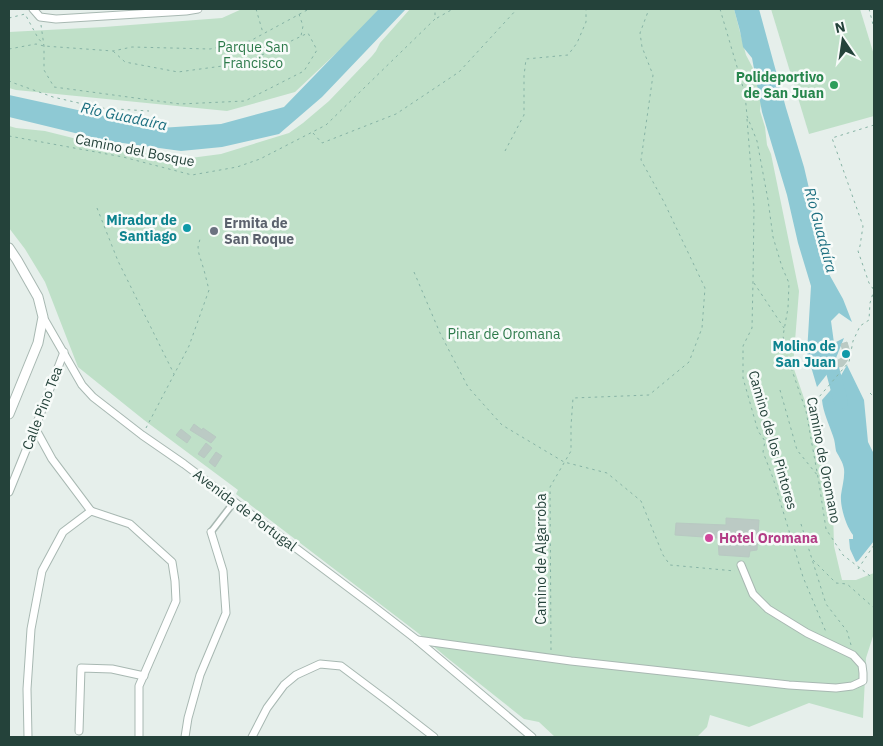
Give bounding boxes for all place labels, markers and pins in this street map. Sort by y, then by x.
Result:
place label: Polideportivo de San Juan [736,68,824,102]
marker: Polideportivo de San Juan [828,79,840,91]
place label: Mirador de Santiago [106,211,177,245]
place label: Ermita de San Roque [224,214,294,248]
marker: Mirador de Santiago [181,222,193,234]
marker: Ermita de San Roque [208,225,220,237]
place label: Molino de San Juan [772,337,836,371]
marker: Molino de San Juan [840,348,852,360]
place label: Hotel Oromana [719,529,818,547]
marker: Hotel Oromana [703,532,715,544]

